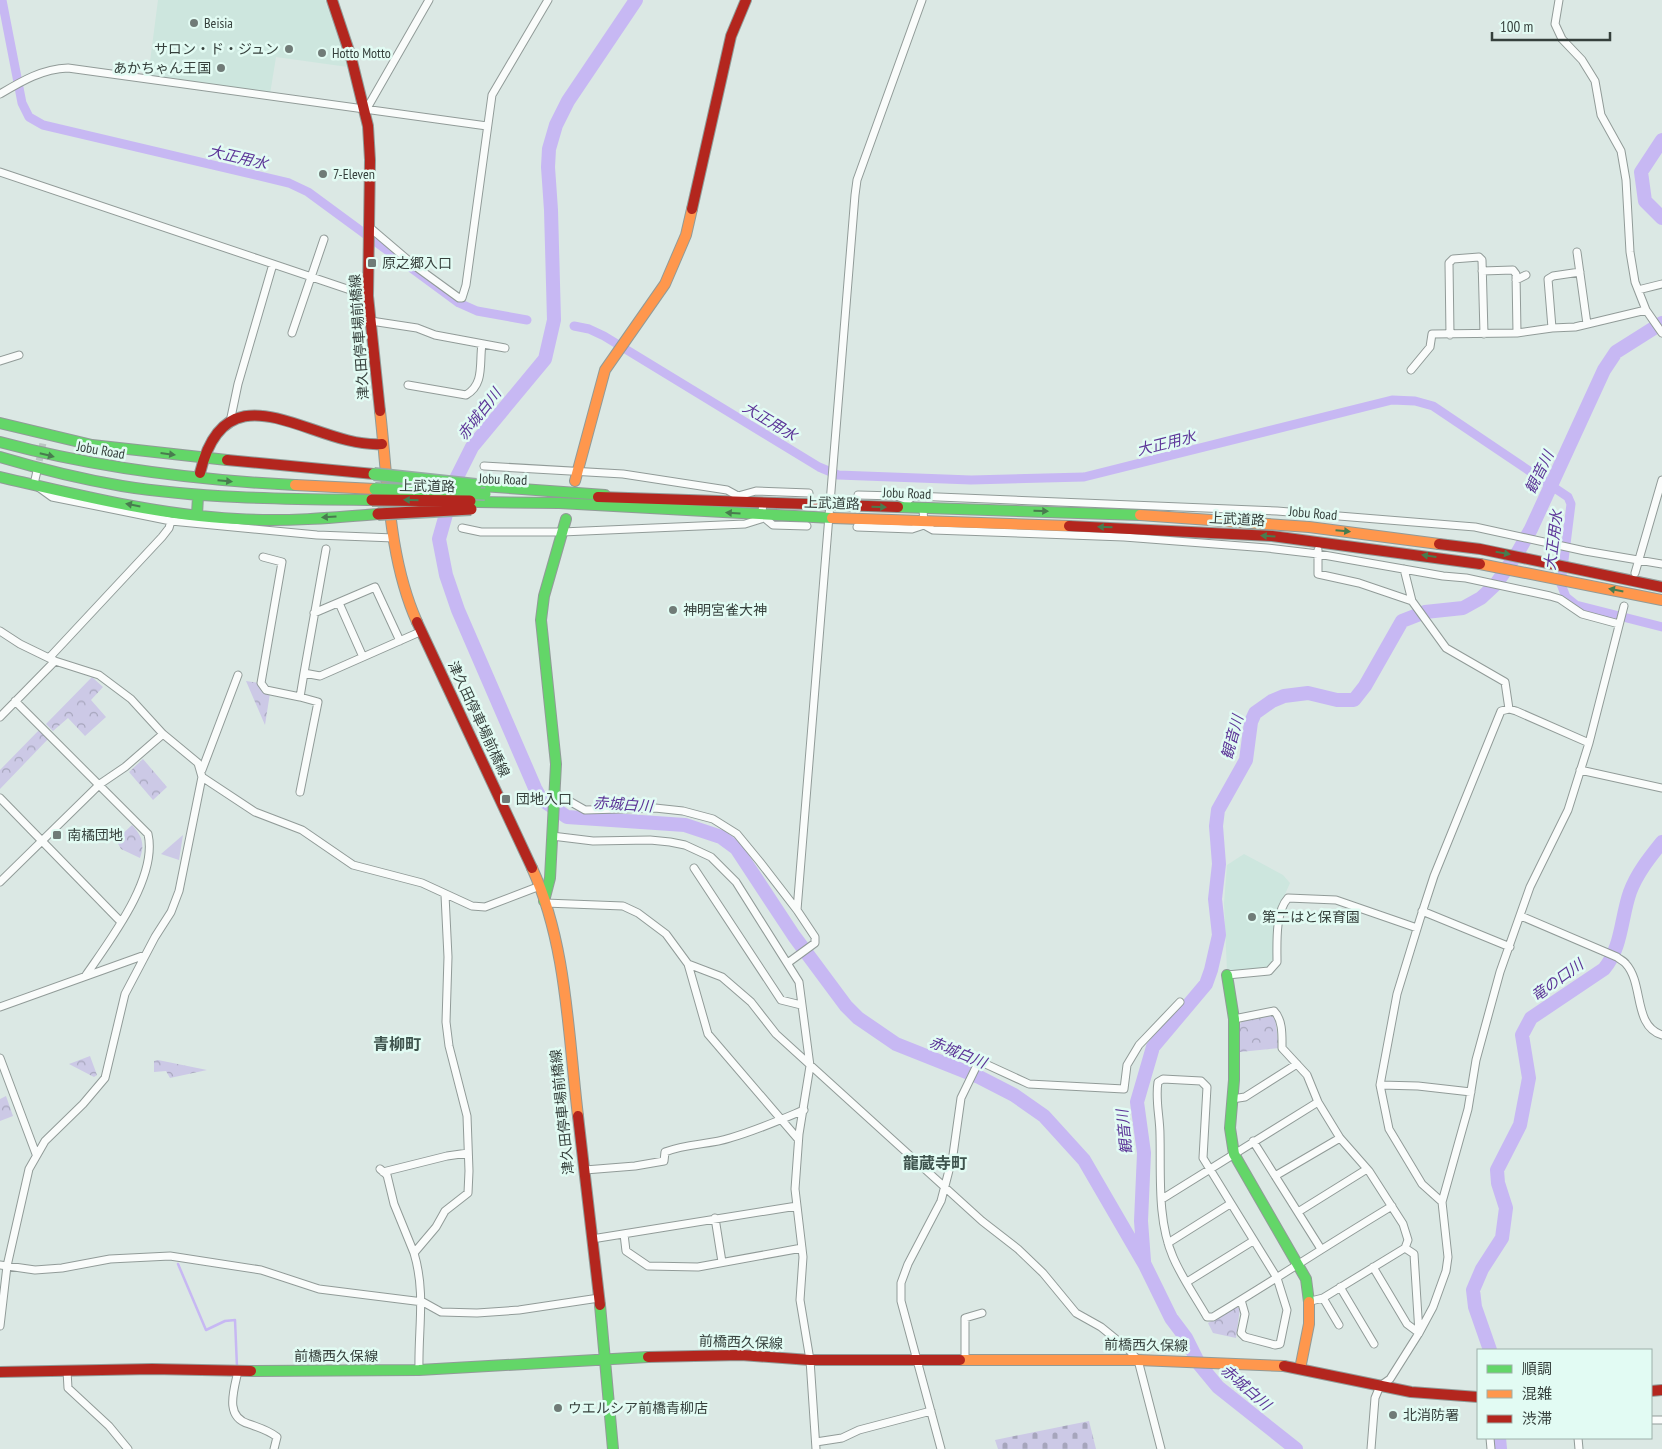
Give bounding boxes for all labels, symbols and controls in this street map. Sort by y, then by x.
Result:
scale bar [1492,10,1610,42]
place label: Beisia [204,14,233,32]
marker: Beisia [188,17,200,29]
text: 100 m [1500,17,1533,36]
place label: サロン・ド・ジュン [154,40,279,58]
marker: サロン・ド・ジュン [283,43,295,55]
place label: Hotto Motto [332,44,391,62]
marker: Hotto Motto [316,47,328,59]
place label: あかちゃん王国 [113,59,211,77]
marker: あかちゃん王国 [215,62,227,74]
water label: 大正用水 [207,141,271,173]
place label: 7-Eleven [333,165,375,183]
marker: 7-Eleven [317,168,329,180]
place label: 原之郷入口 [382,254,452,272]
marker: 原之郷入口 [366,257,378,269]
street label: 津久田停車場前橋線 [346,274,372,400]
water label: 赤城白川 [453,383,506,443]
water label: 大正用水 [739,397,802,446]
water label: 大正用水 [1135,426,1199,459]
street label: Jobu Road [75,437,126,463]
water label: 観音川 [1521,446,1558,496]
one-way arrow [160,450,176,458]
one-way arrow [40,451,55,459]
street label: Jobu Road [477,469,528,489]
one-way arrow [217,477,233,485]
street label: 上武道路 [399,477,455,495]
street label: Jobu Road [881,483,932,503]
street label: 上武道路 [804,493,860,513]
one-way arrow [403,496,419,504]
one-way arrow [125,500,141,508]
street label: Jobu Road [1287,502,1338,524]
one-way arrow [871,504,887,512]
one-way arrow [1033,507,1049,515]
water label: 大正用水 [1540,507,1566,571]
one-way arrow [725,509,741,517]
street label: 上武道路 [1209,509,1265,529]
one-way arrow [321,514,337,522]
one-way arrow [1097,522,1113,530]
one-way arrow [1335,527,1351,535]
one-way arrow [1259,531,1275,539]
one-way arrow [1495,550,1511,558]
one-way arrow [1420,552,1436,560]
one-way arrow [1608,586,1624,594]
place label: 神明宮雀大神 [683,601,767,619]
marker: 神明宮雀大神 [667,604,679,616]
street label: 津久田停車場前橋線 [444,658,514,780]
water label: 観音川 [1217,711,1248,761]
place label: 団地入口 [516,790,572,808]
water label: 赤城白川 [592,792,656,816]
marker: 団地入口 [500,793,512,805]
place label: 南橘団地 [67,826,123,844]
marker: 南橘団地 [51,829,63,841]
place label: 第二はと保育園 [1262,908,1360,926]
marker: 第二はと保育園 [1246,911,1258,923]
water label: 竜の口川 [1527,954,1588,1005]
water label: 赤城白川 [927,1032,991,1073]
district label: 青柳町 [373,1034,421,1054]
street label: 津久田停車場前橋線 [546,1048,578,1176]
water label: 観音川 [1112,1107,1136,1155]
district label: 龍蔵寺町 [903,1153,967,1173]
street label: 前橋西久保線 [699,1332,783,1352]
street label: 前橋西久保線 [1104,1335,1188,1355]
street label: 前橋西久保線 [294,1347,378,1365]
legend [1477,1349,1652,1439]
text: 順調 [1522,1359,1552,1378]
water label: 赤城白川 [1217,1360,1276,1415]
text: 混雑 [1522,1384,1552,1403]
place label: ウエルシア前橋青柳店 [568,1399,708,1417]
marker: ウエルシア前橋青柳店 [552,1402,564,1414]
place label: 北消防署 [1403,1406,1459,1424]
marker: 北消防署 [1387,1409,1399,1421]
text: 渋滞 [1522,1409,1552,1428]

